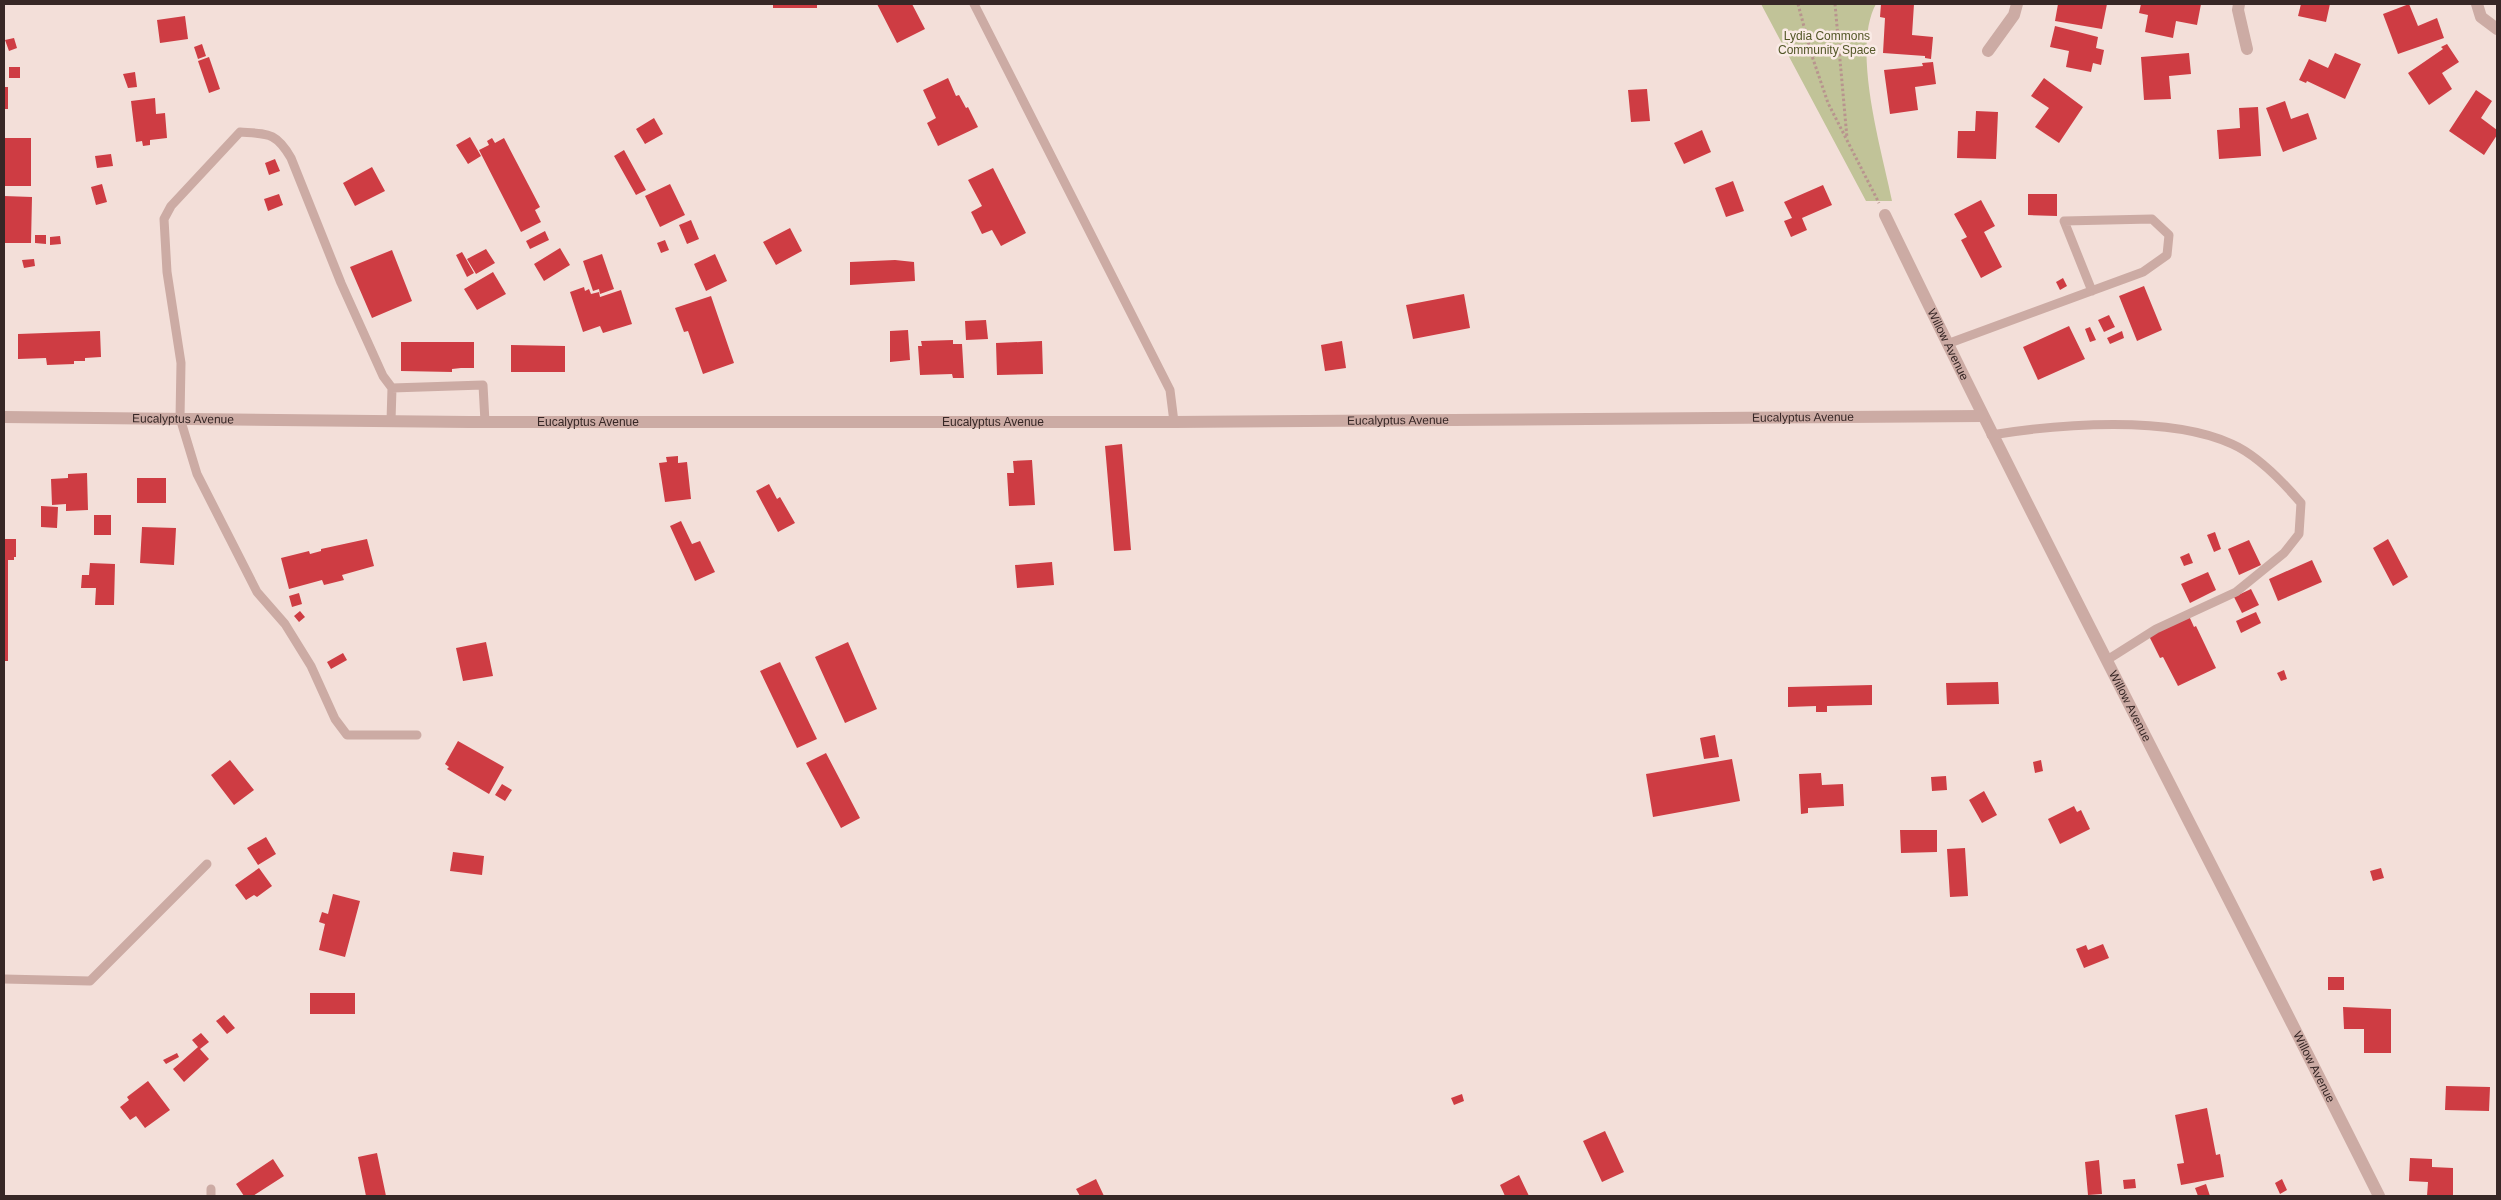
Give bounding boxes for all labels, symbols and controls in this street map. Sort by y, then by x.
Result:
park label: Lydia Commons Community Space [1778,29,1876,57]
street label: Willow Avenue [1925,306,1972,383]
street label: Eucalyptus Avenue [1752,410,1854,425]
street label: Eucalyptus Avenue [132,411,234,426]
street label: Eucalyptus Avenue [1347,413,1449,428]
street label: Eucalyptus Avenue [537,415,639,429]
street label: Eucalyptus Avenue [942,415,1044,429]
street label: Willow Avenue [2106,668,2154,744]
street label: Willow Avenue [2290,1029,2338,1105]

